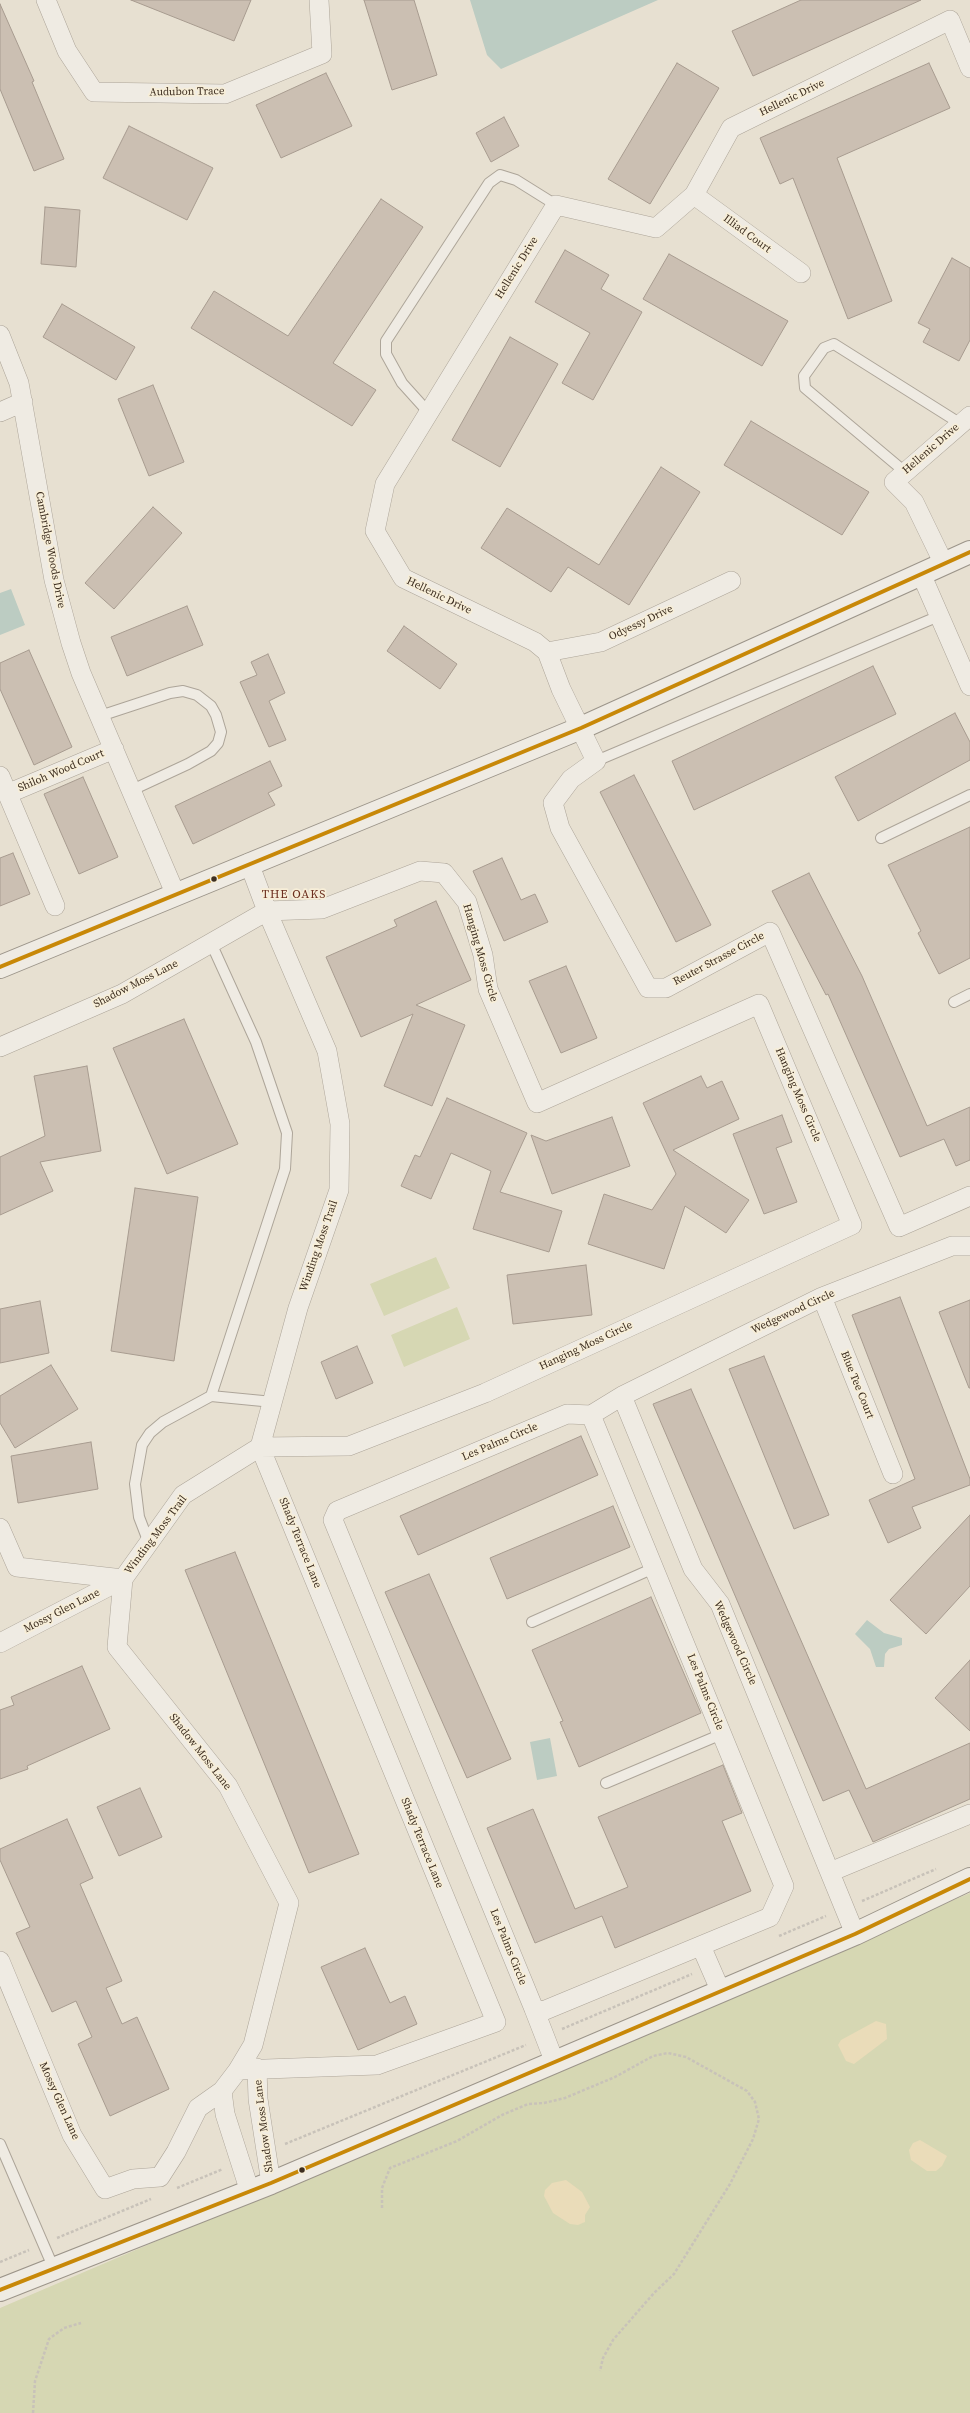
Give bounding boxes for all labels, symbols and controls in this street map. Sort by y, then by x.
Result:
street label: Hellenic Drive [757,77,827,119]
street label: Audubon Trace [149,85,225,99]
street label: Illiad Court [720,212,774,256]
street label: Hellenic Drive [493,235,541,301]
street label: Hellenic Drive [900,421,962,477]
street label: Cambridge Woods Drive [32,491,68,609]
street label: Hellenic Drive [404,575,474,617]
street label: Odyessy Drive [607,602,675,644]
street label: Shiloh Wood Court [16,747,106,795]
unlabelled marker [209,874,219,884]
district label: THE OAKS [262,888,326,902]
street label: Hanging Moss Circle [460,902,500,1004]
street label: Reuter Strasse Circle [671,929,767,989]
street label: Shadow Moss Lane [91,957,181,1011]
street label: Hanging Moss Circle [772,1046,824,1144]
street label: Winding Moss Trail [297,1199,341,1293]
street label: Wedgewood Circle [749,1287,837,1337]
street label: Hanging Moss Circle [537,1319,635,1373]
street label: Blue Tee Court [837,1349,877,1421]
street label: Les Palms Circle [460,1420,540,1464]
street label: Winding Moss Trail [122,1493,190,1577]
street label: Shady Terrace Lane [276,1496,324,1590]
street label: Mossy Glen Lane [22,1586,102,1636]
street label: Wedgewood Circle [711,1599,759,1687]
street label: Les Palms Circle [684,1652,726,1732]
street label: Shadow Moss Lane [166,1711,234,1793]
street label: Shady Terrace Lane [398,1796,446,1890]
street label: Les Palms Circle [487,1907,529,1987]
street label: Mossy Glen Lane [36,2060,82,2142]
street label: Shadow Moss Lane [252,2079,276,2173]
unlabelled marker [297,2165,307,2175]

